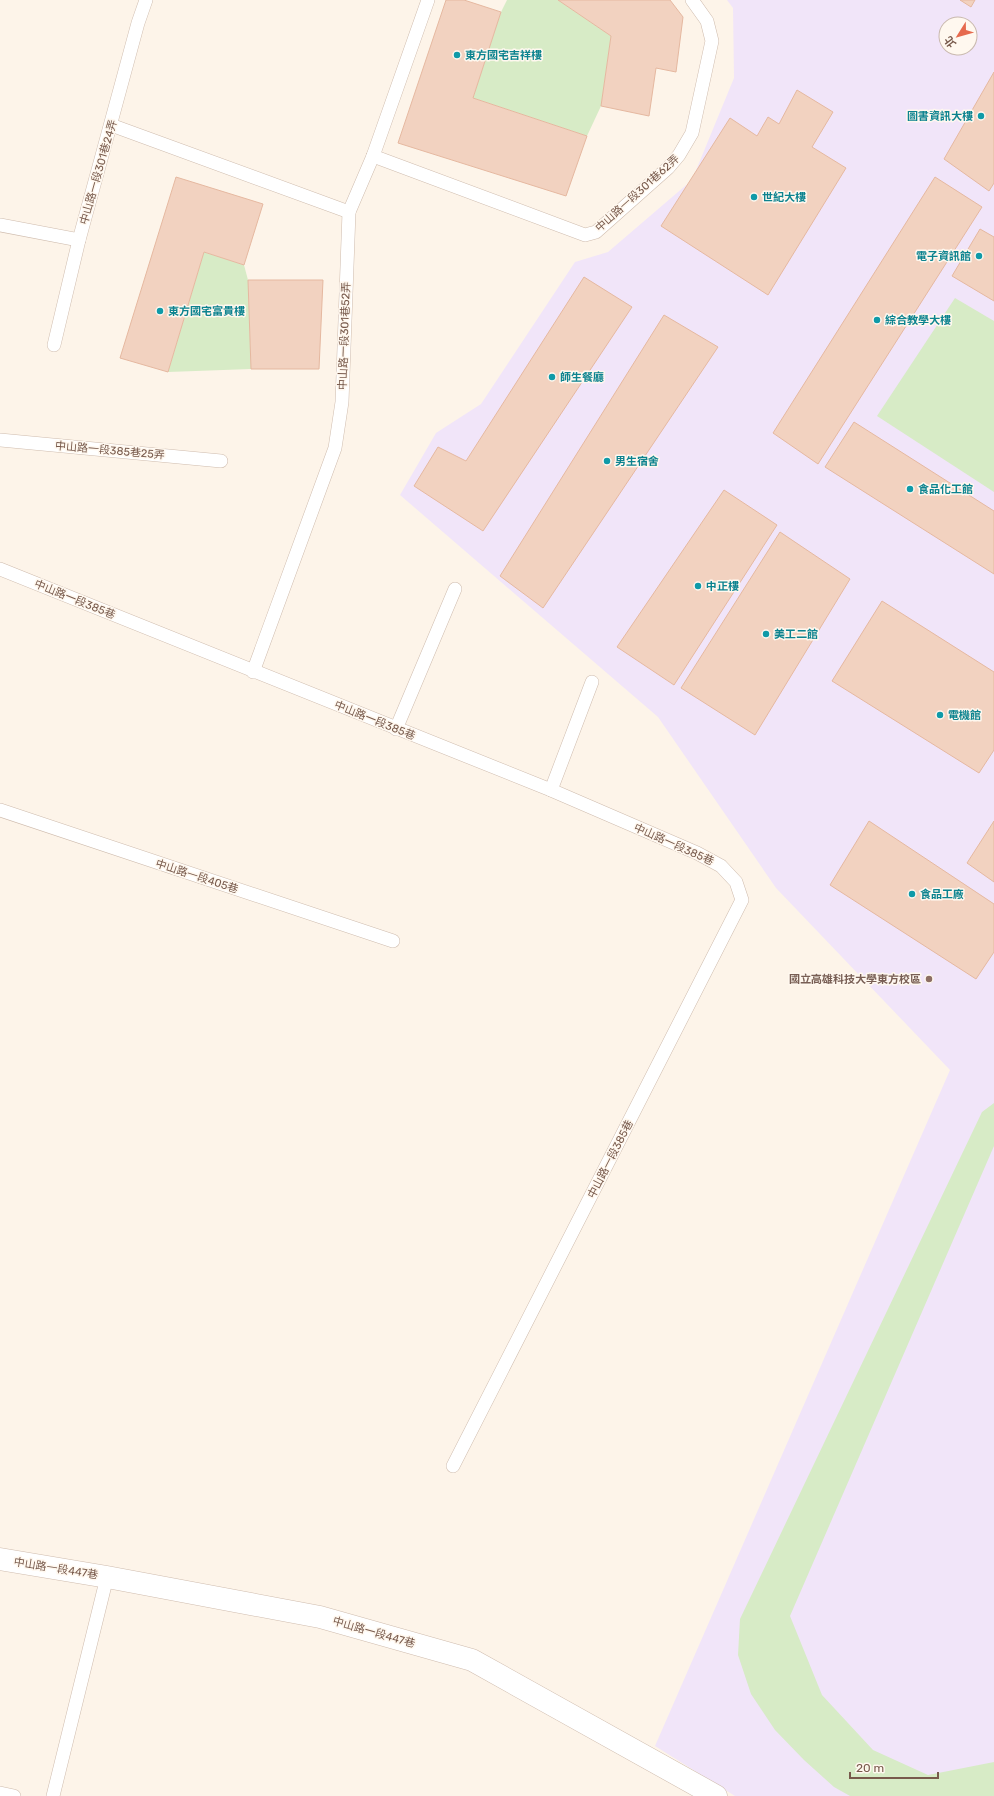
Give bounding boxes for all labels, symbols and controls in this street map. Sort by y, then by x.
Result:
north arrow [938,16,978,56]
text: 北 [942,33,959,50]
place label: 東方國宅吉祥樓 [465,49,542,62]
marker: 東方國宅吉祥樓 [452,50,462,60]
place label: 圖書資訊大樓 [907,110,973,123]
marker: 圖書資訊大樓 [976,111,986,121]
street label: 中山路一段301巷24弄 [77,118,120,226]
street label: 中山路一段301巷62弄 [593,152,682,234]
place label: 世紀大樓 [762,191,806,204]
marker: 世紀大樓 [749,192,759,202]
place label: 電子資訊館 [916,250,971,263]
marker: 電子資訊館 [974,251,984,261]
street label: 中山路一段301巷52弄 [336,282,353,390]
place label: 東方國宅富貴樓 [168,305,245,318]
marker: 東方國宅富貴樓 [155,306,165,316]
place label: 綜合教學大樓 [885,314,951,327]
marker: 綜合教學大樓 [872,315,882,325]
place label: 師生餐廳 [560,371,604,384]
marker: 師生餐廳 [547,372,557,382]
street label: 中山路一段385巷25弄 [55,439,165,462]
place label: 男生宿舍 [615,455,659,468]
marker: 男生宿舍 [602,456,612,466]
place label: 食品化工館 [918,483,973,496]
marker: 食品化工館 [905,484,915,494]
street label: 中山路一段385巷 [32,577,117,622]
place label: 中正樓 [706,580,739,593]
marker: 中正樓 [693,581,703,591]
place label: 美工二館 [774,628,818,641]
marker: 美工二館 [761,629,771,639]
street label: 中山路一段385巷 [332,698,417,743]
place label: 電機館 [948,709,981,722]
marker: 電機館 [935,710,945,720]
street label: 中山路一段385巷 [632,821,716,868]
street label: 中山路一段405巷 [154,857,240,896]
place label: 食品工廠 [920,888,964,901]
marker: 食品工廠 [907,889,917,899]
place label: 國立高雄科技大學東方校區 [789,973,921,986]
marker: 國立高雄科技大學東方校區 [924,974,934,984]
street label: 中山路一段385巷 [585,1118,636,1201]
street label: 中山路一段447巷 [13,1555,99,1582]
street label: 中山路一段447巷 [331,1615,417,1650]
scale bar [850,1754,938,1780]
text: 20 m [856,1761,884,1775]

